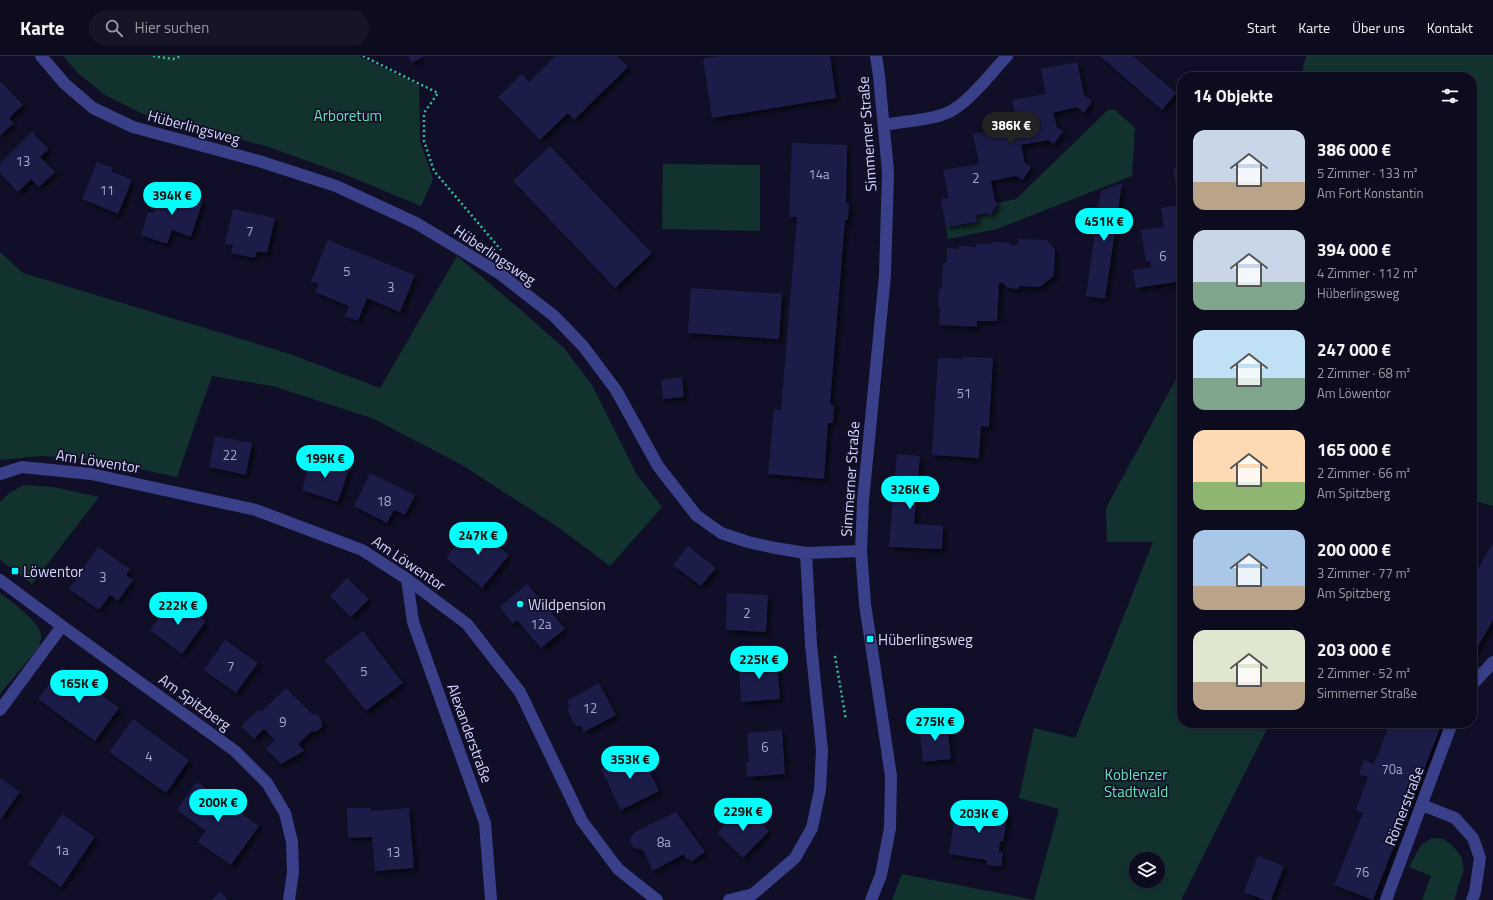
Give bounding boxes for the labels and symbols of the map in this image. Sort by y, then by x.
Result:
street label: Simmerner Straße [851,76,883,192]
street label: Hüberlingsweg [145,104,243,150]
park label: Arboretum [314,104,382,127]
pin: 386K € [978,112,1044,146]
house number: 13 [16,151,30,171]
house number: 14a [808,164,830,184]
house number: 2 [972,168,980,188]
house number: 11 [100,180,114,200]
pin: 394K € [139,182,205,216]
pin: 451K € [1071,208,1137,242]
street label: Hüberlingsweg [449,219,541,291]
house number: 7 [246,221,254,241]
house number: 6 [1159,246,1167,266]
house number: 5 [343,261,351,281]
house number: 3 [387,277,395,297]
house number: 51 [957,383,971,403]
street label: Simmerner Straße [834,421,866,537]
street label: Am Löwentor [54,443,142,479]
house number: 22 [223,445,237,465]
pin: 199K € [292,445,358,479]
pin: 326K € [877,476,943,510]
house number: 18 [377,491,391,511]
pin: 247K € [445,522,511,556]
street label: Am Löwentor [367,530,451,596]
place label: Löwentor [23,560,83,583]
marker: Löwentor [10,566,20,576]
house number: 3 [99,567,107,587]
pin: 222K € [145,592,211,626]
place label: Wildpension [528,593,606,616]
marker: Wildpension [515,599,525,609]
house number: 2 [743,603,751,623]
house number: 12a [530,614,552,634]
place label: Hüberlingsweg [878,628,973,651]
marker: Hüberlingsweg [865,634,875,644]
pin: 225K € [726,646,792,680]
house number: 7 [227,656,235,676]
house number: 5 [360,661,368,681]
street label: Am Spitzberg [154,668,236,736]
pin: 165K € [46,670,112,704]
street label: Alexanderstraße [441,680,499,786]
house number: 12 [583,698,597,718]
pin: 275K € [902,708,968,742]
house number: 9 [279,712,287,732]
house number: 6 [761,737,769,757]
house number: 4 [145,746,153,766]
pin: 353K € [597,746,663,780]
house number: 70a [1381,759,1403,779]
park label: Koblenzer Stadtwald [1104,763,1168,803]
street label: Römerstraße [1378,763,1430,849]
pin: 200K € [185,789,251,823]
pin: 229K € [710,798,776,832]
pin: 203K € [946,800,1012,834]
house number: 8a [657,832,671,852]
house number: 1a [55,840,69,860]
house number: 13 [386,842,400,862]
house number: 76 [1355,862,1369,882]

